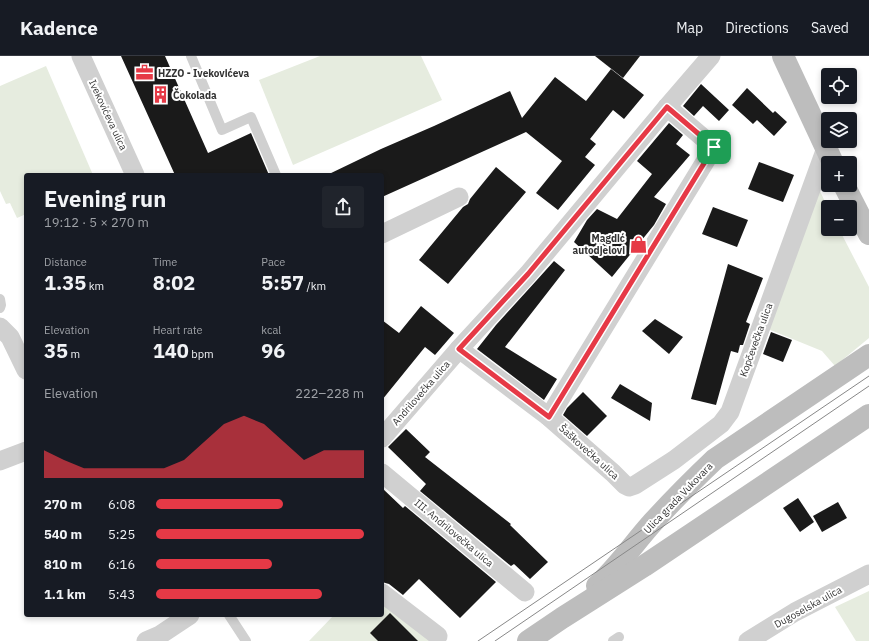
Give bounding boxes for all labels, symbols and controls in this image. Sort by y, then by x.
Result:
text: Kadence [20,16,98,40]
text: Map [676,19,703,37]
text: Directions [725,19,789,37]
text: Saved [811,19,849,37]
office icon: HZZO - Ivekovićeva [135,63,155,83]
place label: HZZO - Ivekovićeva [158,67,250,80]
map controls [821,68,857,236]
button: locate [821,68,857,104]
street label: Ivekovićeva ulica [86,78,130,153]
building icon: Čokolada [150,85,170,105]
place label: Čokolada [173,88,217,102]
button: layers [821,112,857,148]
pin [697,130,731,164]
icon: arrive [703,136,725,158]
button: + [821,156,857,192]
text: Evening run [44,184,166,213]
button: share [322,186,364,228]
button: − [821,200,857,236]
text: 19:12 · 5 × 270 m [44,214,149,231]
place label: Magdić autodjelovi [573,232,625,257]
shop icon: Magdić autodjelovi [628,234,648,254]
text: Distance [44,255,87,269]
text: Time [153,255,177,269]
text: Pace [261,255,285,269]
text: 1.35 [44,269,86,296]
text: 8:02 [153,269,195,296]
text: 5:57 [261,269,304,296]
text: km [86,279,104,293]
text: /km [304,279,326,293]
street label: Kopčevečka ulica [737,301,776,379]
text: Elevation [44,323,90,337]
text: Heart rate [153,323,203,337]
text: kcal [261,323,281,337]
text: 35 [44,337,68,364]
text: 140 [153,337,189,364]
text: 96 [261,337,285,364]
text: m [68,347,80,361]
text: bpm [189,347,214,361]
street label: Andrilovečka ulica [389,357,453,428]
text: Elevation [44,385,98,402]
text: 222–228 m [295,385,364,402]
street label: Šaškovečka ulica [556,422,622,483]
street label: Ulica grada Vukovara [641,459,716,536]
text: 270 m [44,496,82,513]
text: 6:08 [108,496,135,513]
street label: III. Andrilovečka ulica [412,496,497,570]
text: 540 m [44,526,82,543]
text: 5:25 [108,526,135,543]
text: 810 m [44,556,82,573]
text: 6:16 [108,556,135,573]
street label: Dugoselska ulica [772,583,845,631]
text: 1.1 km [44,586,86,603]
text: 5:43 [108,586,135,603]

